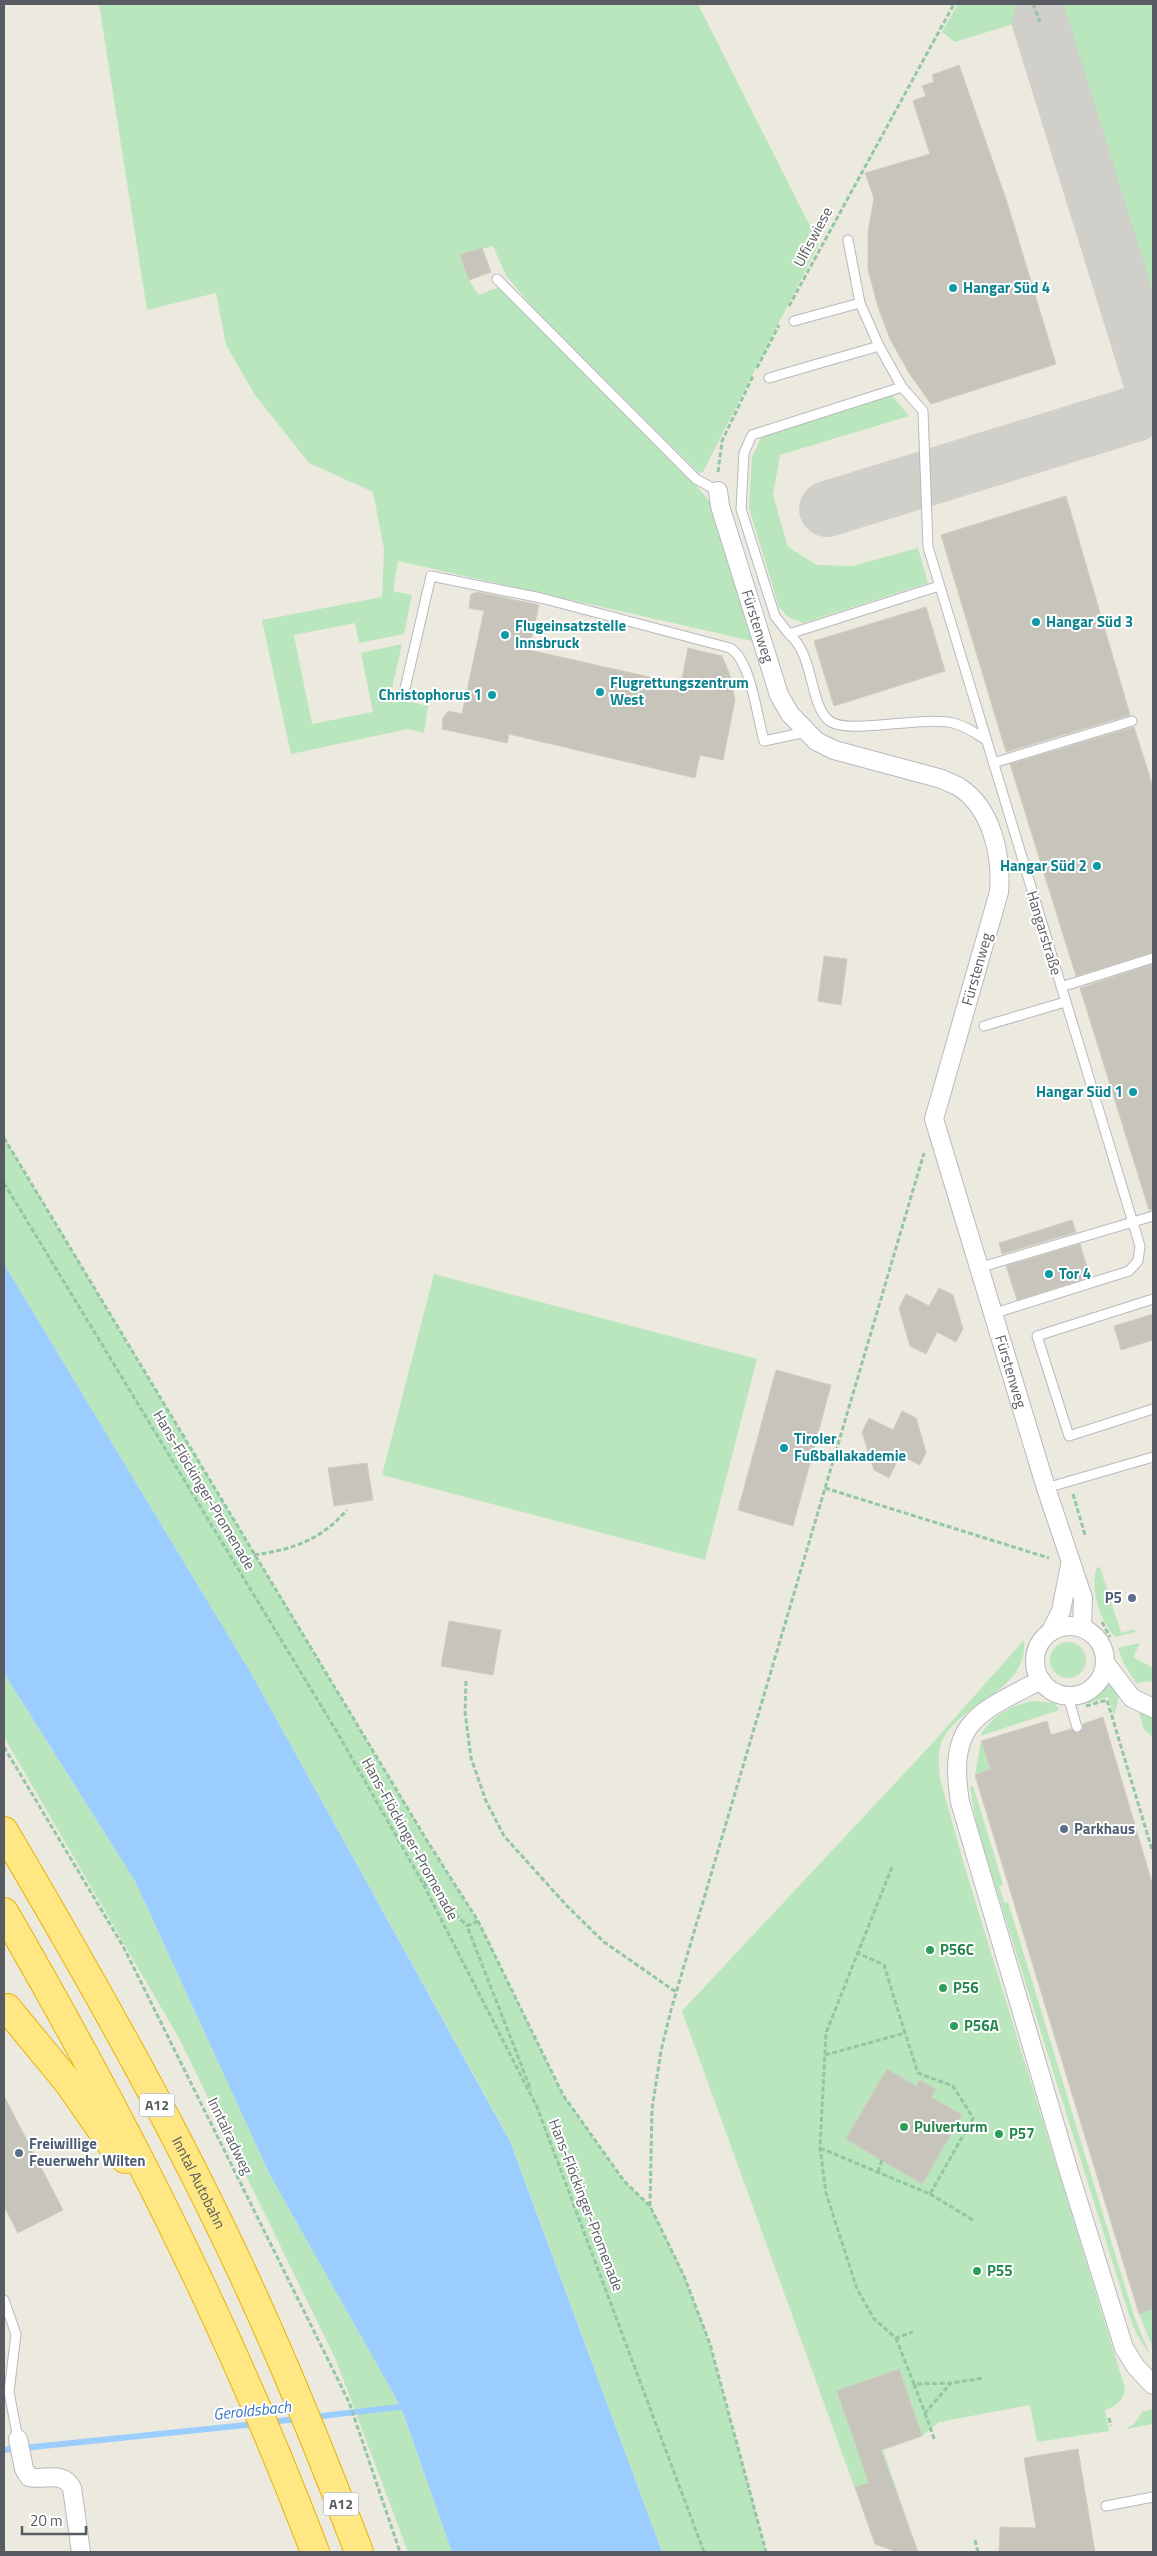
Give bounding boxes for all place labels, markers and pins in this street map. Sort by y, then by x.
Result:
place label: Hangar Süd 4 [963,276,1050,299]
marker: Hangar Süd 4 [947,282,959,294]
place label: Hangar Süd 3 [1046,610,1133,633]
place label: Flugeinsatzstelle Innsbruck [515,614,626,654]
marker: Hangar Süd 3 [1030,616,1042,628]
marker: Flugeinsatzstelle Innsbruck [499,629,511,641]
place label: Flugrettungszentrum West [610,671,749,711]
place label: Christophorus 1 [378,683,482,706]
marker: Flugrettungszentrum West [594,686,606,698]
marker: Christophorus 1 [486,689,498,701]
place label: Hangar Süd 2 [1000,854,1087,877]
marker: Hangar Süd 2 [1091,860,1103,872]
place label: Hangar Süd 1 [1036,1080,1123,1103]
marker: Hangar Süd 1 [1127,1086,1139,1098]
place label: Tor 4 [1059,1262,1091,1285]
marker: Tor 4 [1043,1268,1055,1280]
place label: Tiroler Fußballakademie [794,1427,907,1467]
marker: Tiroler Fußballakademie [778,1442,790,1454]
place label: P5 [1105,1586,1122,1609]
marker: P5 [1126,1592,1138,1604]
place label: Parkhaus [1074,1817,1135,1840]
marker: Parkhaus [1058,1823,1070,1835]
place label: P56C [940,1938,974,1961]
marker: P56C [924,1944,936,1956]
place label: P56 [953,1976,979,1999]
marker: P56 [937,1982,949,1994]
place label: P56A [964,2014,999,2037]
marker: P56A [948,2020,960,2032]
place label: Pulverturm [914,2115,988,2138]
marker: Pulverturm [898,2121,910,2133]
place label: P57 [1009,2122,1035,2145]
marker: P57 [993,2128,1005,2140]
place label: Freiwillige Feuerwehr Wilten [29,2132,146,2172]
marker: Freiwillige Feuerwehr Wilten [13,2147,25,2159]
place label: P55 [987,2259,1013,2282]
marker: P55 [971,2265,983,2277]

